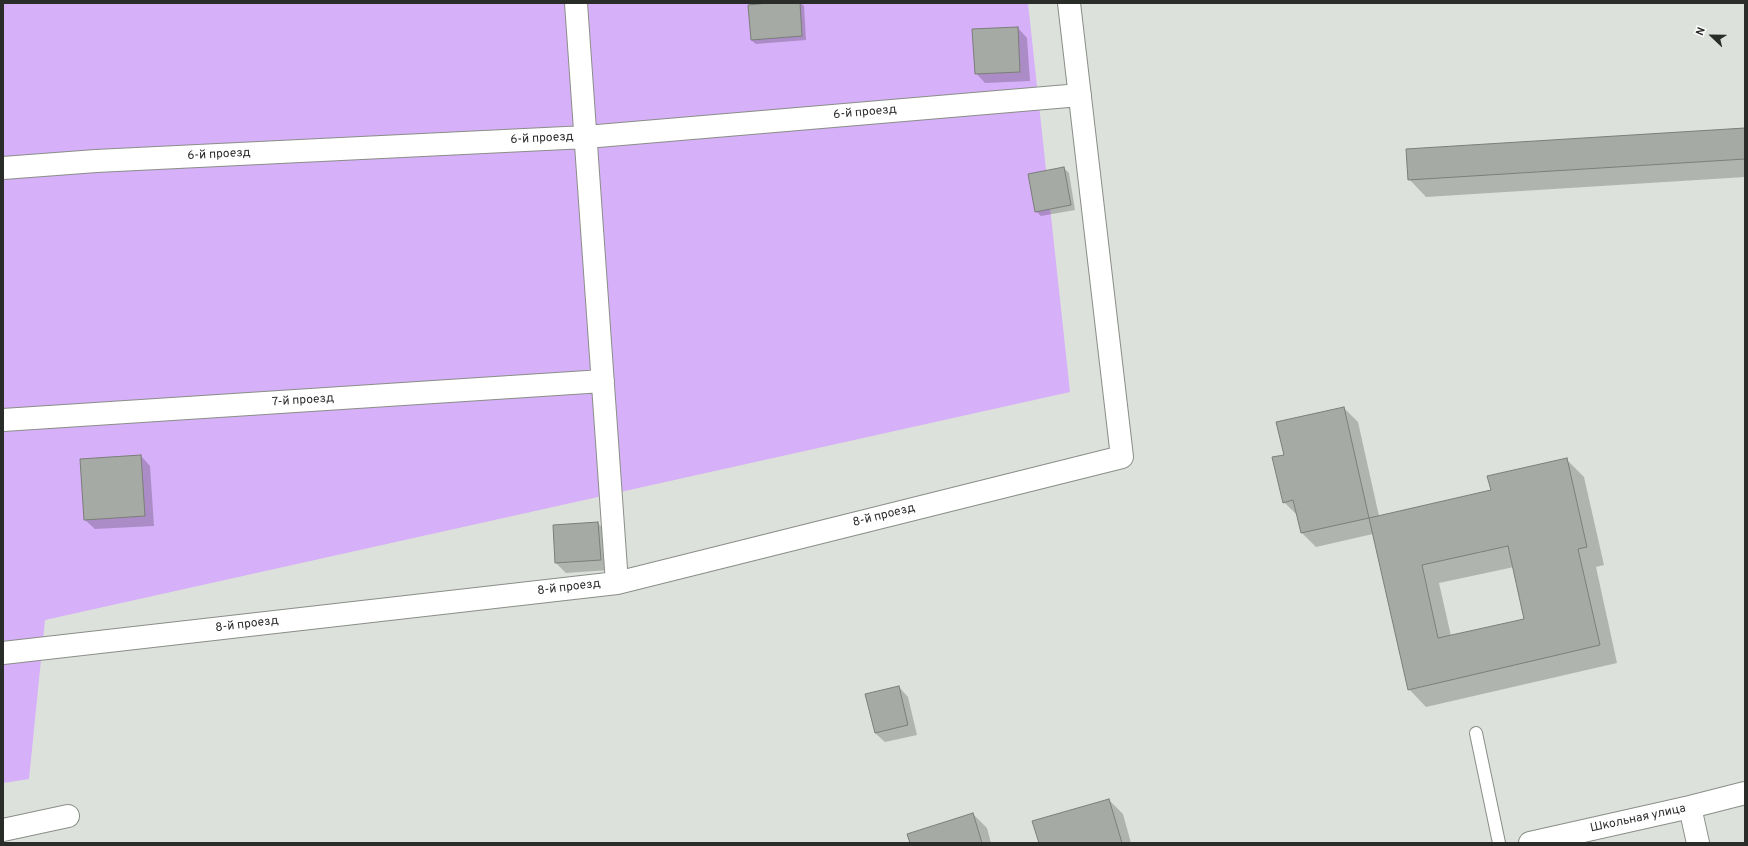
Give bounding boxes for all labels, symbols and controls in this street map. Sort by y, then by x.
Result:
north arrow [1692,16,1732,56]
text: N [1693,25,1709,38]
street label: 6-й проезд [833,103,897,123]
street label: 6-й проезд [510,130,574,148]
street label: 6-й проезд [187,146,251,164]
street label: 7-й проезд [272,392,334,410]
street label: 8-й проезд [851,501,917,531]
street label: 8-й проезд [537,577,601,599]
street label: 8-й проезд [215,614,279,636]
street label: Школьная улица [1589,802,1687,836]

